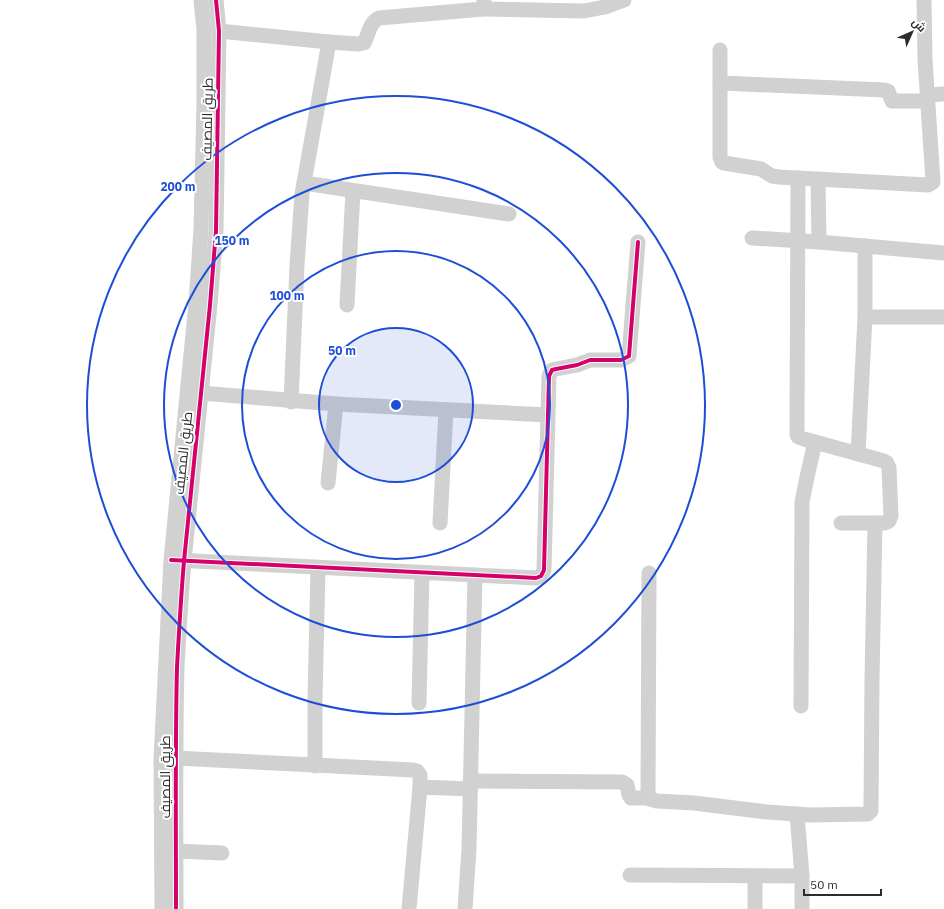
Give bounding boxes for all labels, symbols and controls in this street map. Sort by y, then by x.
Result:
north arrow [892,12,932,52]
text: ش [909,15,929,35]
street label: طريق المصيف [197,77,217,161]
text: 200 m [160,179,196,194]
text: 150 m [214,233,250,248]
text: 100 m [269,288,305,303]
text: 50 m [328,343,356,358]
centre of rings [389,398,403,412]
street label: طريق المصيف [170,411,196,495]
street label: طريق المصيف [156,735,174,819]
scale bar [804,871,881,897]
text: 50 m [810,877,838,892]

